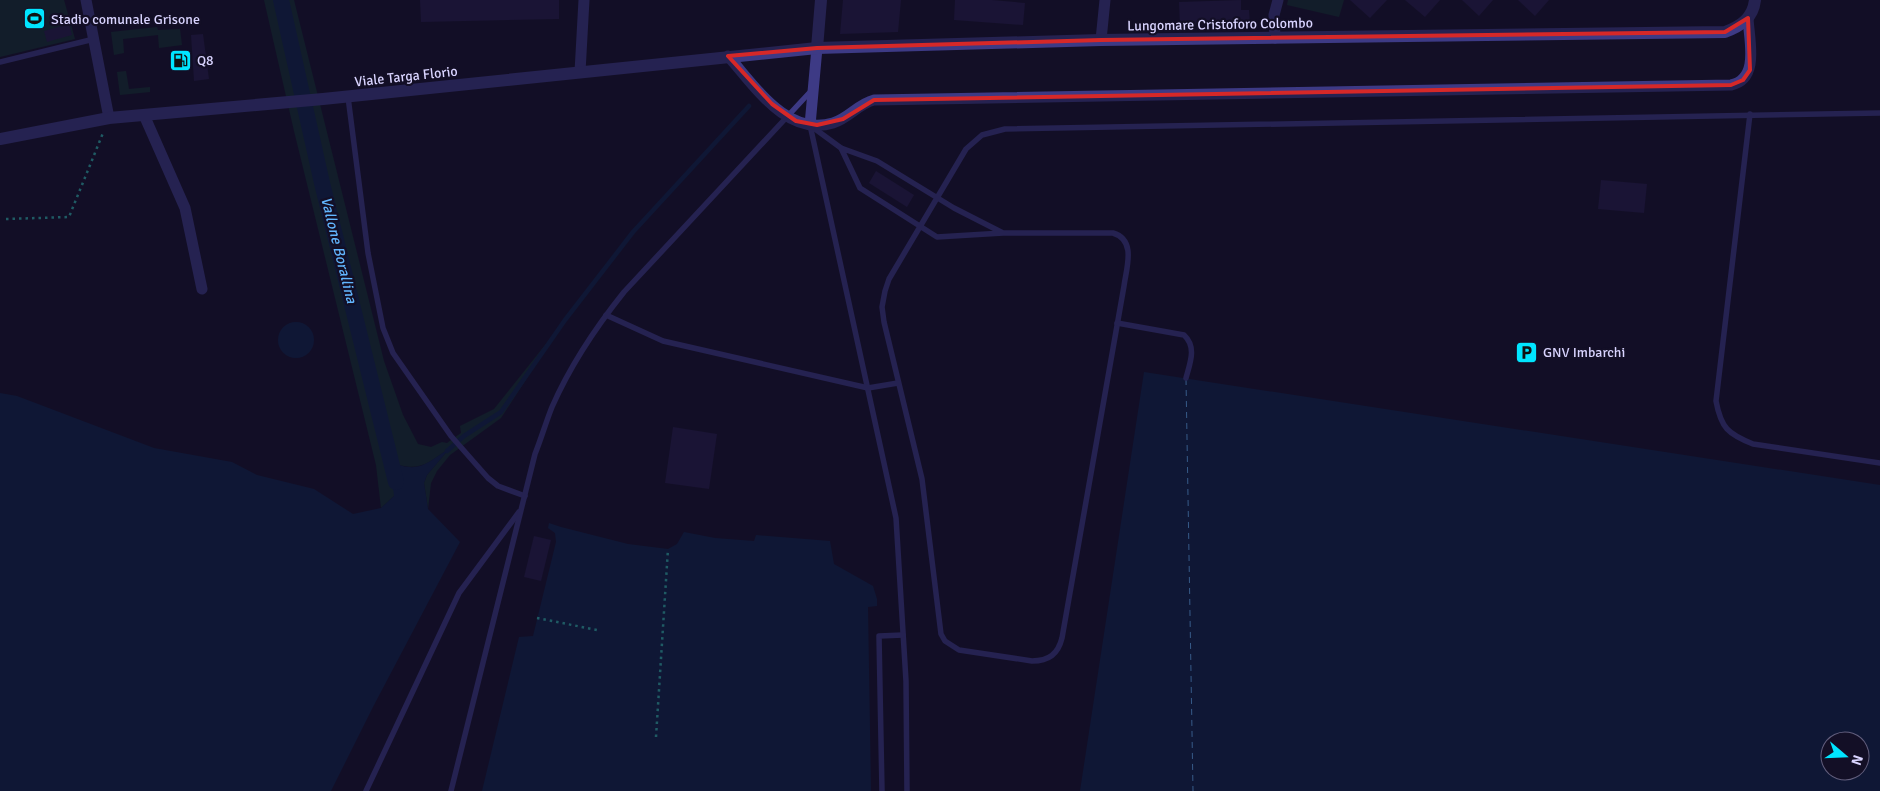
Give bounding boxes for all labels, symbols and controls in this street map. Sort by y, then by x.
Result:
sports icon: Stadio comunale Grisone [23,7,47,31]
place label: Stadio comunale Grisone [51,11,200,28]
street label: Lungomare Cristoforo Colombo [1127,14,1313,35]
fuel station icon: Q8 [169,48,193,72]
place label: Q8 [197,52,214,69]
street label: Viale Targa Florio [354,63,458,90]
water label: Vallone Borallina [317,195,361,306]
parking icon: GNV Imbarchi [1515,340,1539,364]
place label: GNV Imbarchi [1543,344,1625,361]
north arrow [1820,731,1870,781]
text: N [1847,753,1866,767]

